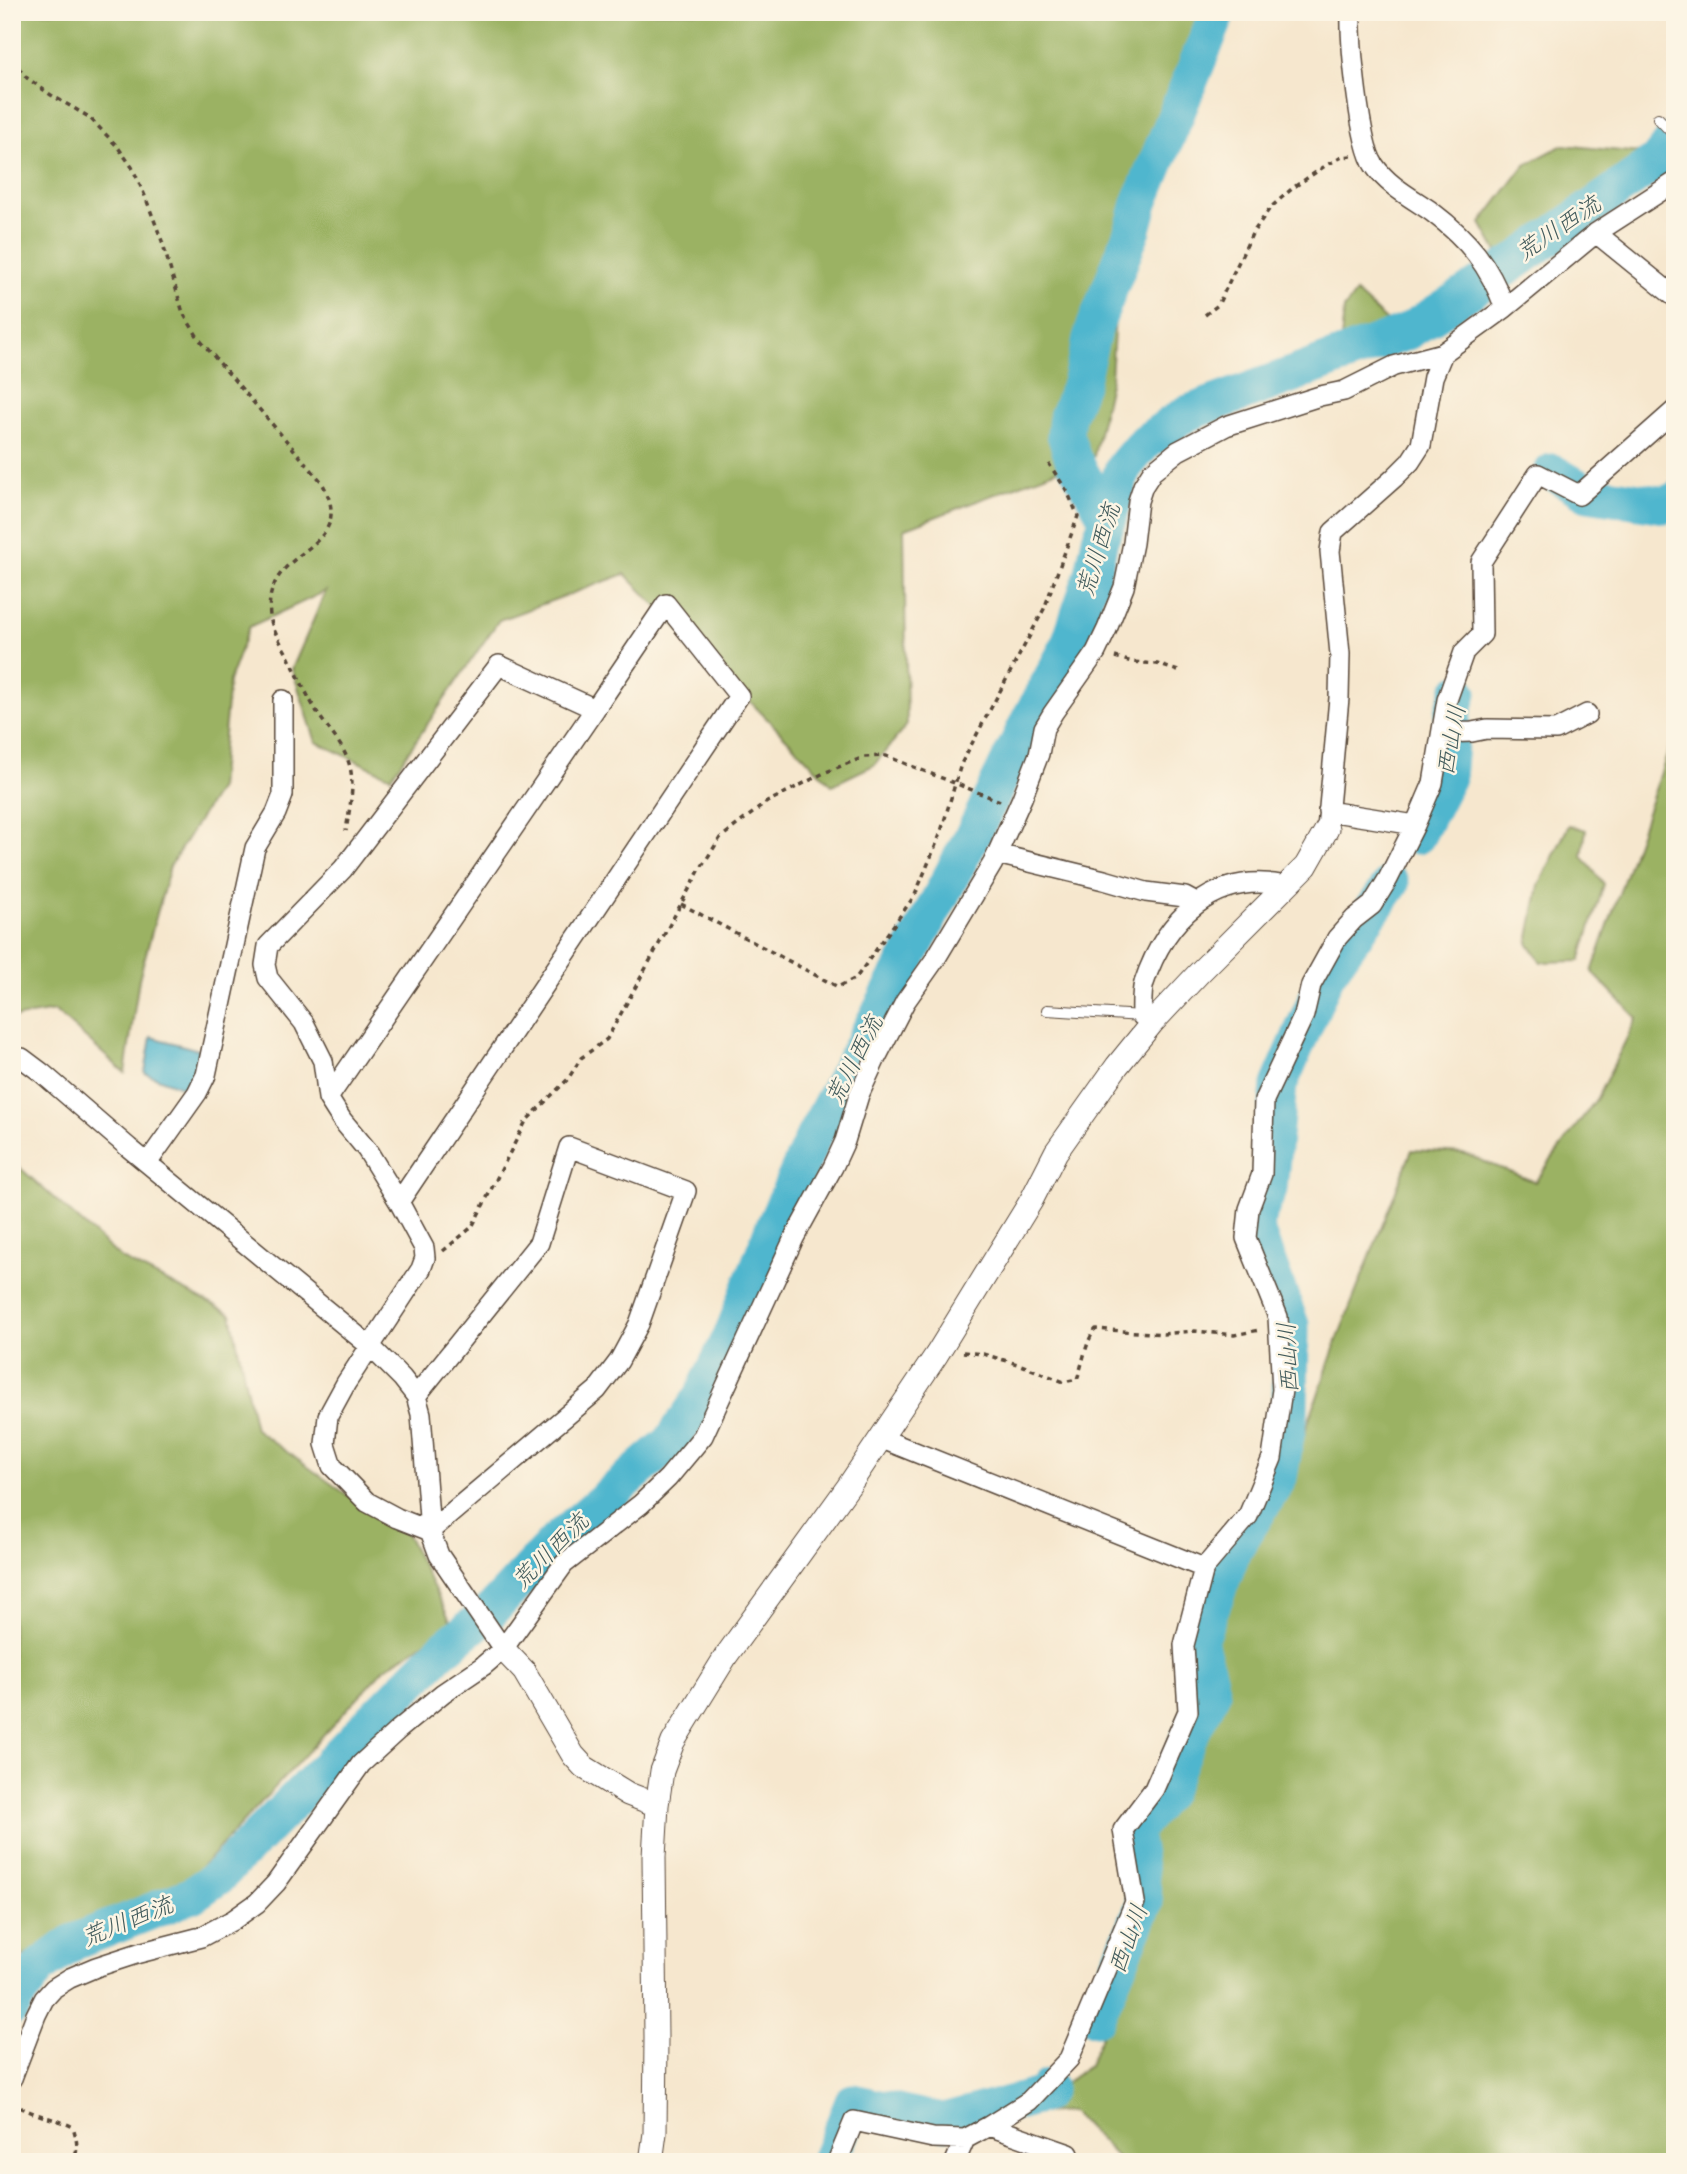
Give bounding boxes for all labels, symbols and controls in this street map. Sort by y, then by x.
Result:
water label: 荒川西流 [1510,188,1611,271]
water label: 荒川西流 [1071,498,1132,602]
water label: 西山川 [1431,702,1477,779]
water label: 荒川西流 [820,1009,895,1112]
water label: 西山川 [1272,1321,1310,1395]
water label: 荒川西流 [506,1506,599,1599]
water label: 荒川西流 [77,1889,181,1958]
water label: 西山川 [1103,1900,1159,1980]

